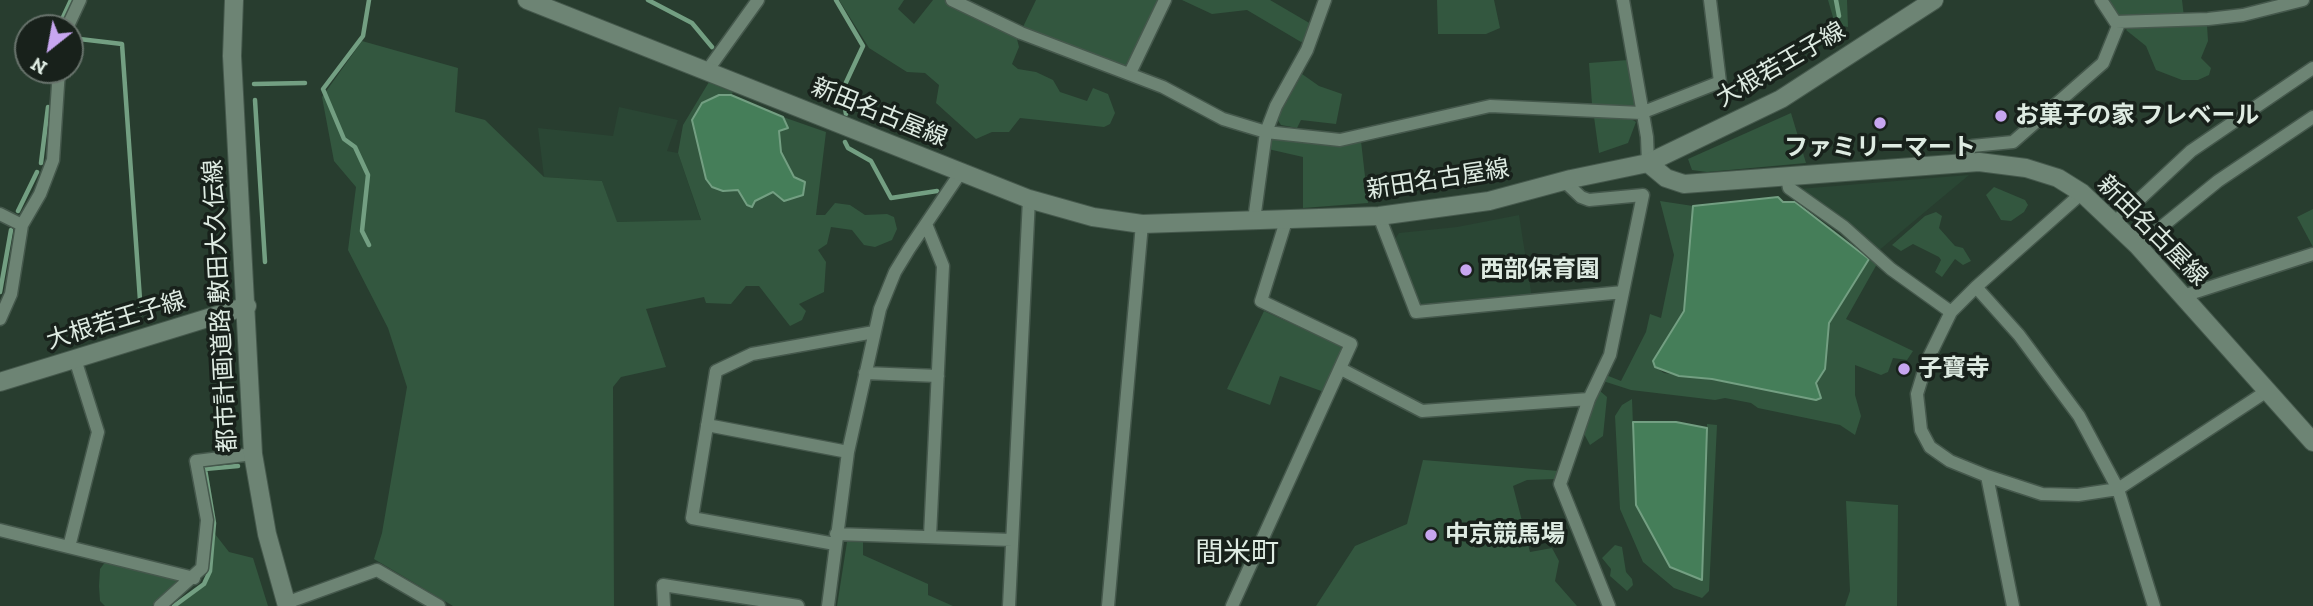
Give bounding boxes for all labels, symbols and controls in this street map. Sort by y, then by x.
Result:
north arrow [14,14,84,84]
street label: 大根若王子線 [1711,17,1851,113]
text: N [27,52,51,79]
street label: 新田名古屋線 [807,73,951,153]
place label: お菓子の家 フレベール [2015,102,2259,130]
marker: お菓子の家 フレベール [1993,108,2009,124]
marker: ファミリーマート [1872,115,1888,131]
place label: ファミリーマート [1784,134,1976,162]
street label: 新田名古屋線 [1365,155,1511,205]
street label: 都市計画道路 敷田大久伝線 [199,159,243,453]
street label: 新田名古屋線 [2091,170,2213,292]
place label: 西部保育園 [1480,256,1600,284]
marker: 西部保育園 [1458,262,1474,278]
street label: 大根若王子線 [43,286,189,356]
place label: 子寶寺 [1918,355,1990,383]
marker: 子寶寺 [1896,361,1912,377]
place label: 中京競馬場 [1445,521,1565,549]
marker: 中京競馬場 [1423,527,1439,543]
district label: 間米町 [1195,537,1279,571]

